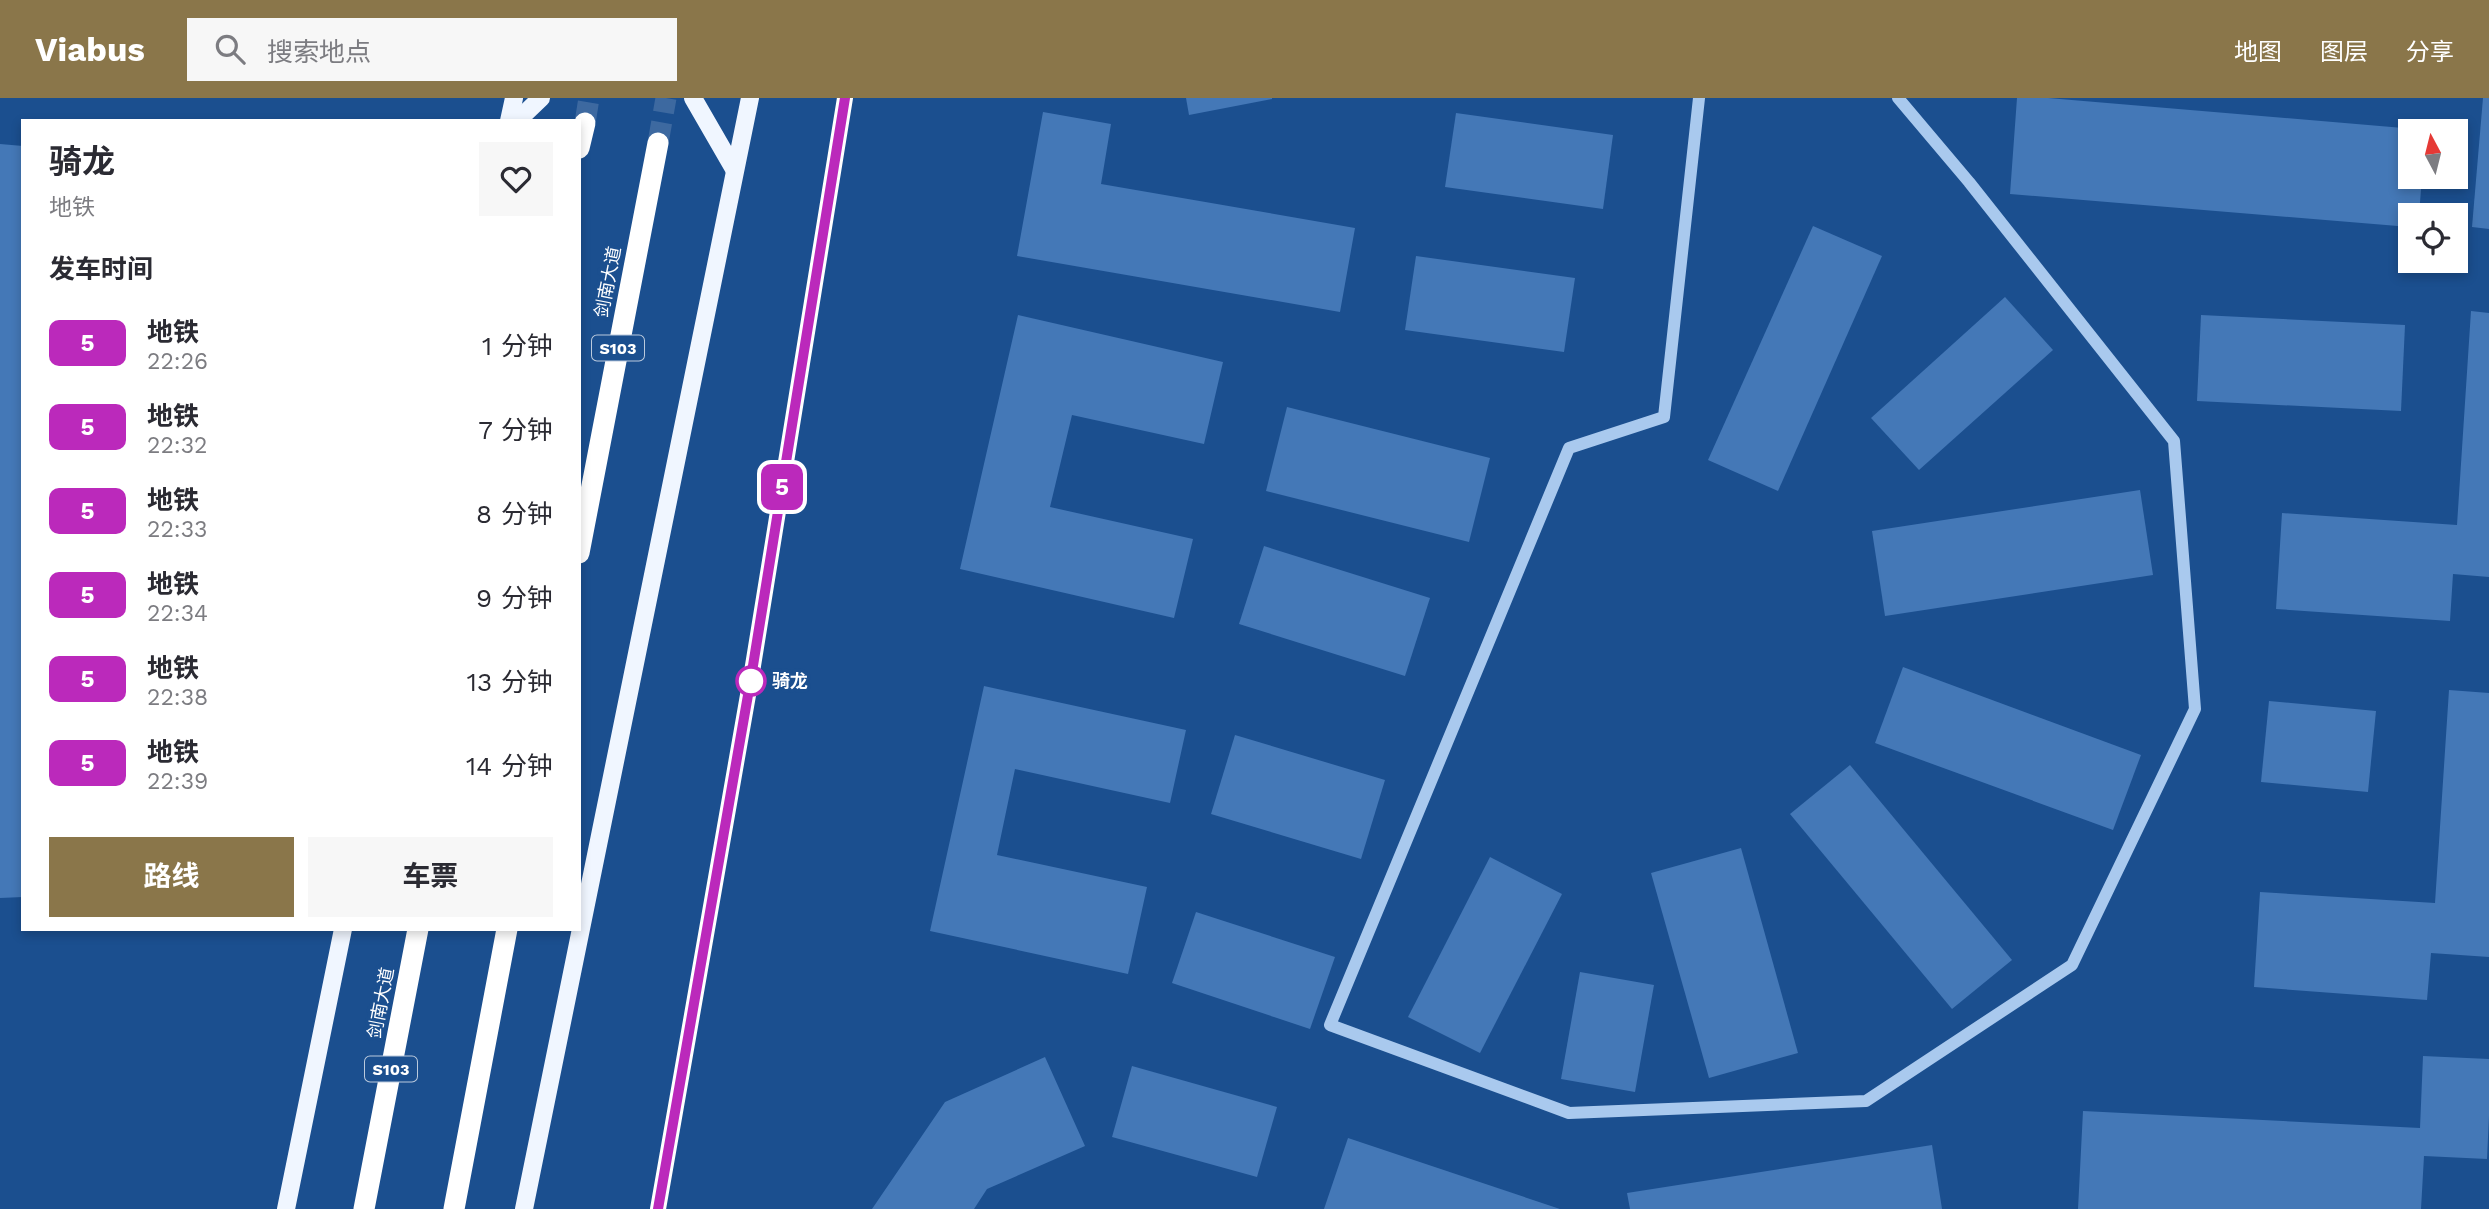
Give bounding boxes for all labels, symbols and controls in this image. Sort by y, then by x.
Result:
search box [187,18,677,81]
text: Viabus [35,30,145,69]
icon: search [211,30,249,68]
text: 搜索地点 [267,37,371,67]
text: 地图 [2234,38,2282,66]
text: 图层 [2320,38,2368,66]
text: 分享 [2406,38,2454,66]
north arrow [2398,119,2468,189]
map controls [2398,119,2468,273]
text: 骑龙 [49,142,115,181]
button: heart [479,142,553,216]
text: 地铁 [49,194,95,221]
button: locate [2398,203,2468,273]
street label: 剑南大道 [590,245,625,319]
text: 发车时间 [49,254,153,284]
text: 地铁 [147,317,199,347]
text: 5 [81,329,95,357]
text: 1 分钟 [482,331,553,361]
road number: S103 [592,336,644,360]
text: 22:26 [147,348,208,375]
text: 地铁 [147,401,199,431]
text: 5 [81,413,95,441]
text: 7 分钟 [478,415,553,445]
text: 22:32 [147,432,207,459]
line badge: 5 [759,464,805,510]
text: 5 [775,473,789,501]
text: 地铁 [147,485,199,515]
text: 5 [81,497,95,525]
text: 8 分钟 [476,499,553,529]
text: 22:33 [147,516,207,543]
text: 地铁 [147,569,199,599]
text: 5 [81,581,95,609]
text: 9 分钟 [476,583,553,613]
text: 22:34 [147,600,208,627]
text: 地铁 [147,653,199,683]
text: 5 [81,665,95,693]
marker: 骑龙 [736,666,766,696]
text: 13 分钟 [467,667,553,697]
place label: 骑龙 [772,670,808,691]
text: 22:38 [147,684,208,711]
text: 地铁 [147,737,199,767]
text: 5 [81,749,95,777]
text: 14 分钟 [466,751,553,781]
text: 22:39 [147,768,208,795]
button: 路线 [49,837,294,917]
button: 车票 [308,837,553,917]
street label: 剑南大道 [363,966,398,1040]
road number: S103 [365,1057,417,1082]

